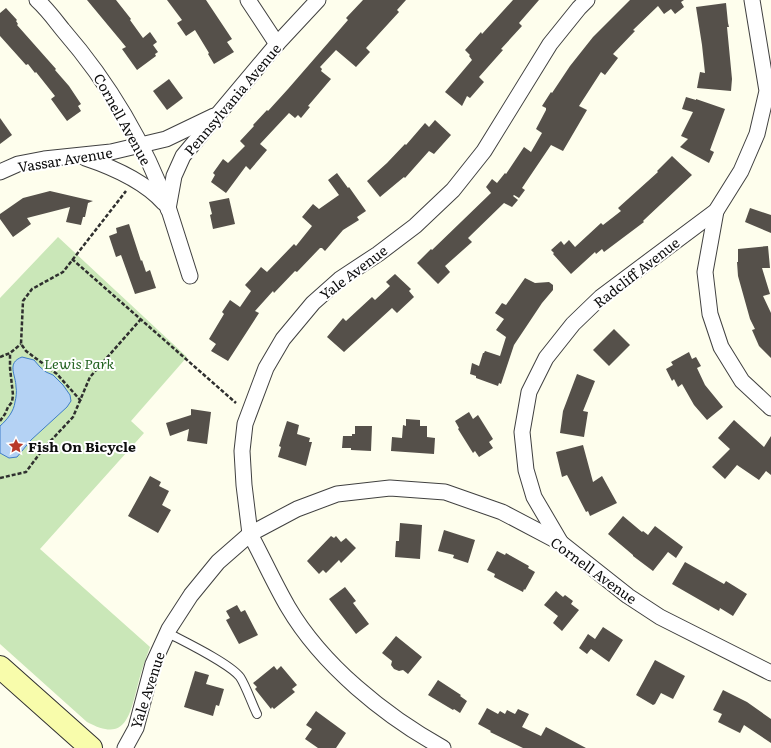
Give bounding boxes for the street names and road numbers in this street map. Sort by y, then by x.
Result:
street label: Pennsylvania Avenue [179,39,285,159]
street label: Cornell Avenue [90,70,156,168]
street label: Vassar Avenue [16,142,114,176]
street label: Radcliff Avenue [589,232,683,312]
street label: Yale Avenue [315,240,391,304]
street label: Cornell Avenue [547,532,641,608]
street label: Yale Avenue [125,649,169,731]

